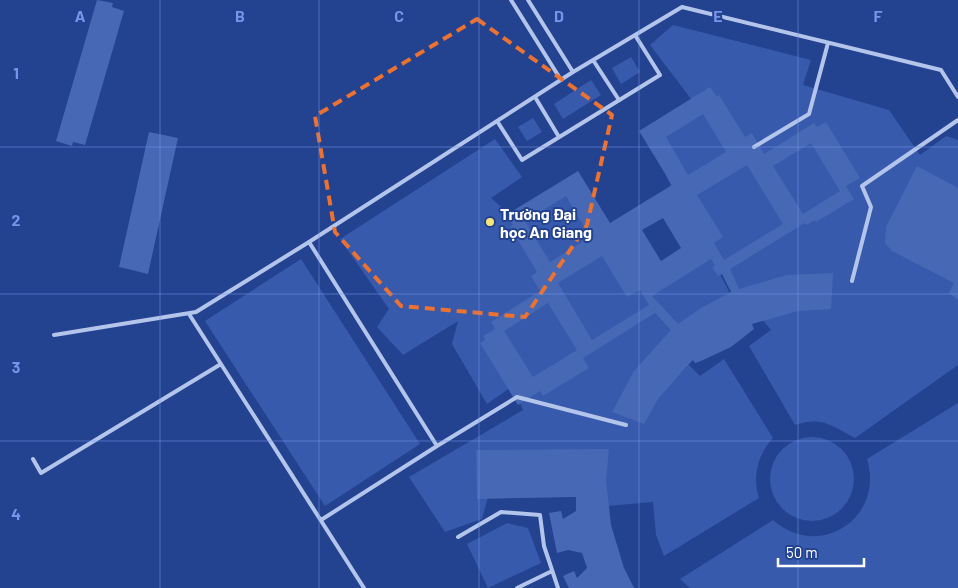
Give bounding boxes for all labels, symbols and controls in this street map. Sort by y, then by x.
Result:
text: A [75,6,86,25]
text: B [235,6,245,25]
text: C [394,6,404,25]
text: D [554,6,564,25]
text: E [713,6,723,25]
text: F [874,6,883,25]
text: 1 [13,63,19,82]
place label: Trường Đại học An Giang [500,204,592,241]
text: 2 [12,210,21,229]
marker: Trường Đại học An Giang [484,216,496,228]
text: 3 [12,357,20,376]
text: 4 [11,504,21,523]
scale bar [778,536,864,568]
text: 50 m [786,543,818,561]

